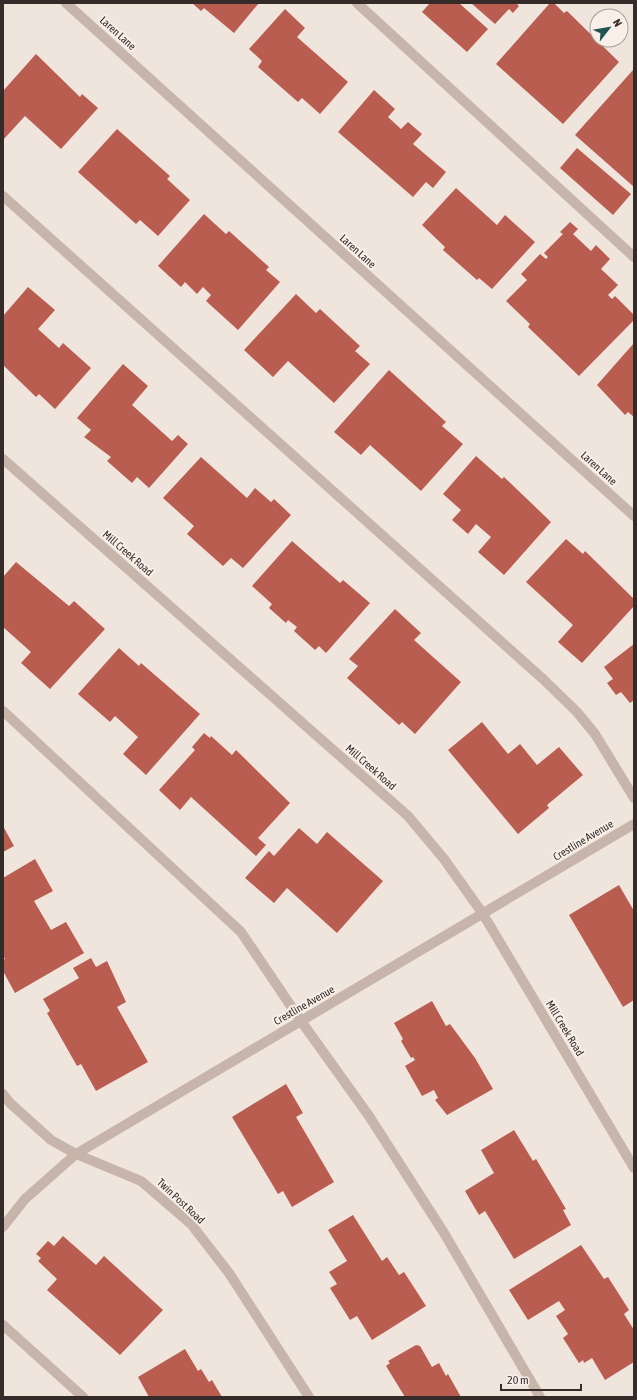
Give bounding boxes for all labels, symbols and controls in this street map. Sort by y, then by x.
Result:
north arrow [589,8,629,48]
street label: Laren Lane [98,14,138,52]
text: N [611,17,624,29]
street label: Laren Lane [338,232,378,270]
street label: Laren Lane [579,449,619,487]
street label: Mill Creek Road [100,528,156,578]
street label: Mill Creek Road [343,742,399,792]
street label: Crestline Avenue [551,817,615,863]
street label: Crestline Avenue [272,983,336,1027]
street label: Mill Creek Road [544,998,586,1058]
street label: Twin Post Road [155,1176,207,1226]
scale bar [501,1366,581,1392]
text: 20 m [507,1373,529,1387]

